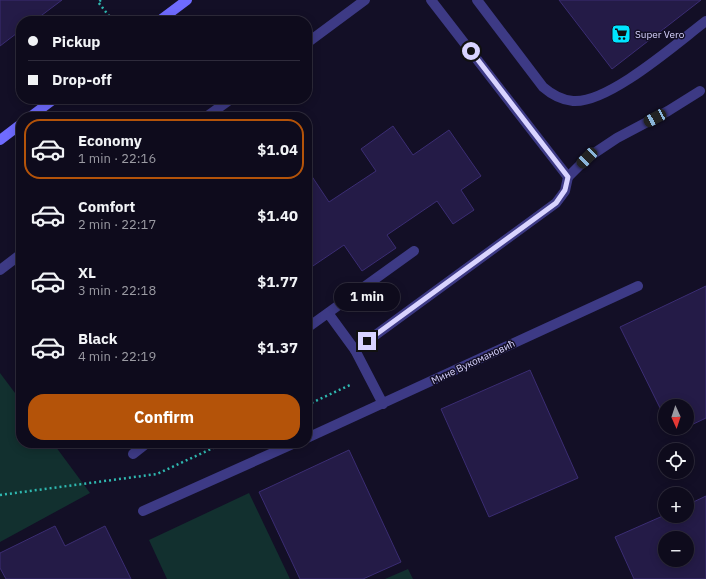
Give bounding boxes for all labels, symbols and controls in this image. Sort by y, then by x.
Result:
supermarket icon: Super Vero [610,23,632,45]
place label: Super Vero [635,28,685,41]
text: Pickup [52,32,100,51]
route start [462,42,480,60]
text: Drop-off [52,70,112,89]
car [642,107,668,129]
icon: car [30,131,66,167]
text: Economy [78,131,142,150]
text: $1.04 [257,140,298,159]
car [574,145,600,171]
text: 1 min · 22:16 [78,150,156,167]
icon: car [30,197,66,233]
text: Comfort [78,197,135,216]
text: $1.40 [257,206,298,225]
text: 2 min · 22:17 [78,216,156,233]
icon: car [30,263,66,299]
text: XL [78,263,96,282]
text: $1.77 [257,272,298,291]
text: 3 min · 22:18 [78,282,156,299]
callout: 1 min [334,283,400,311]
text: 1 min [350,288,384,305]
icon: car [30,329,66,365]
text: Black [78,329,118,348]
route end [358,332,376,350]
street label: Мине Вукомановић [429,337,517,387]
text: $1.37 [257,338,298,357]
text: 4 min · 22:19 [78,348,156,365]
button: Confirm [28,394,300,440]
north arrow [658,399,694,435]
map controls [658,399,694,567]
button: locate [658,443,694,479]
button: + [658,487,694,523]
button: − [658,531,694,567]

